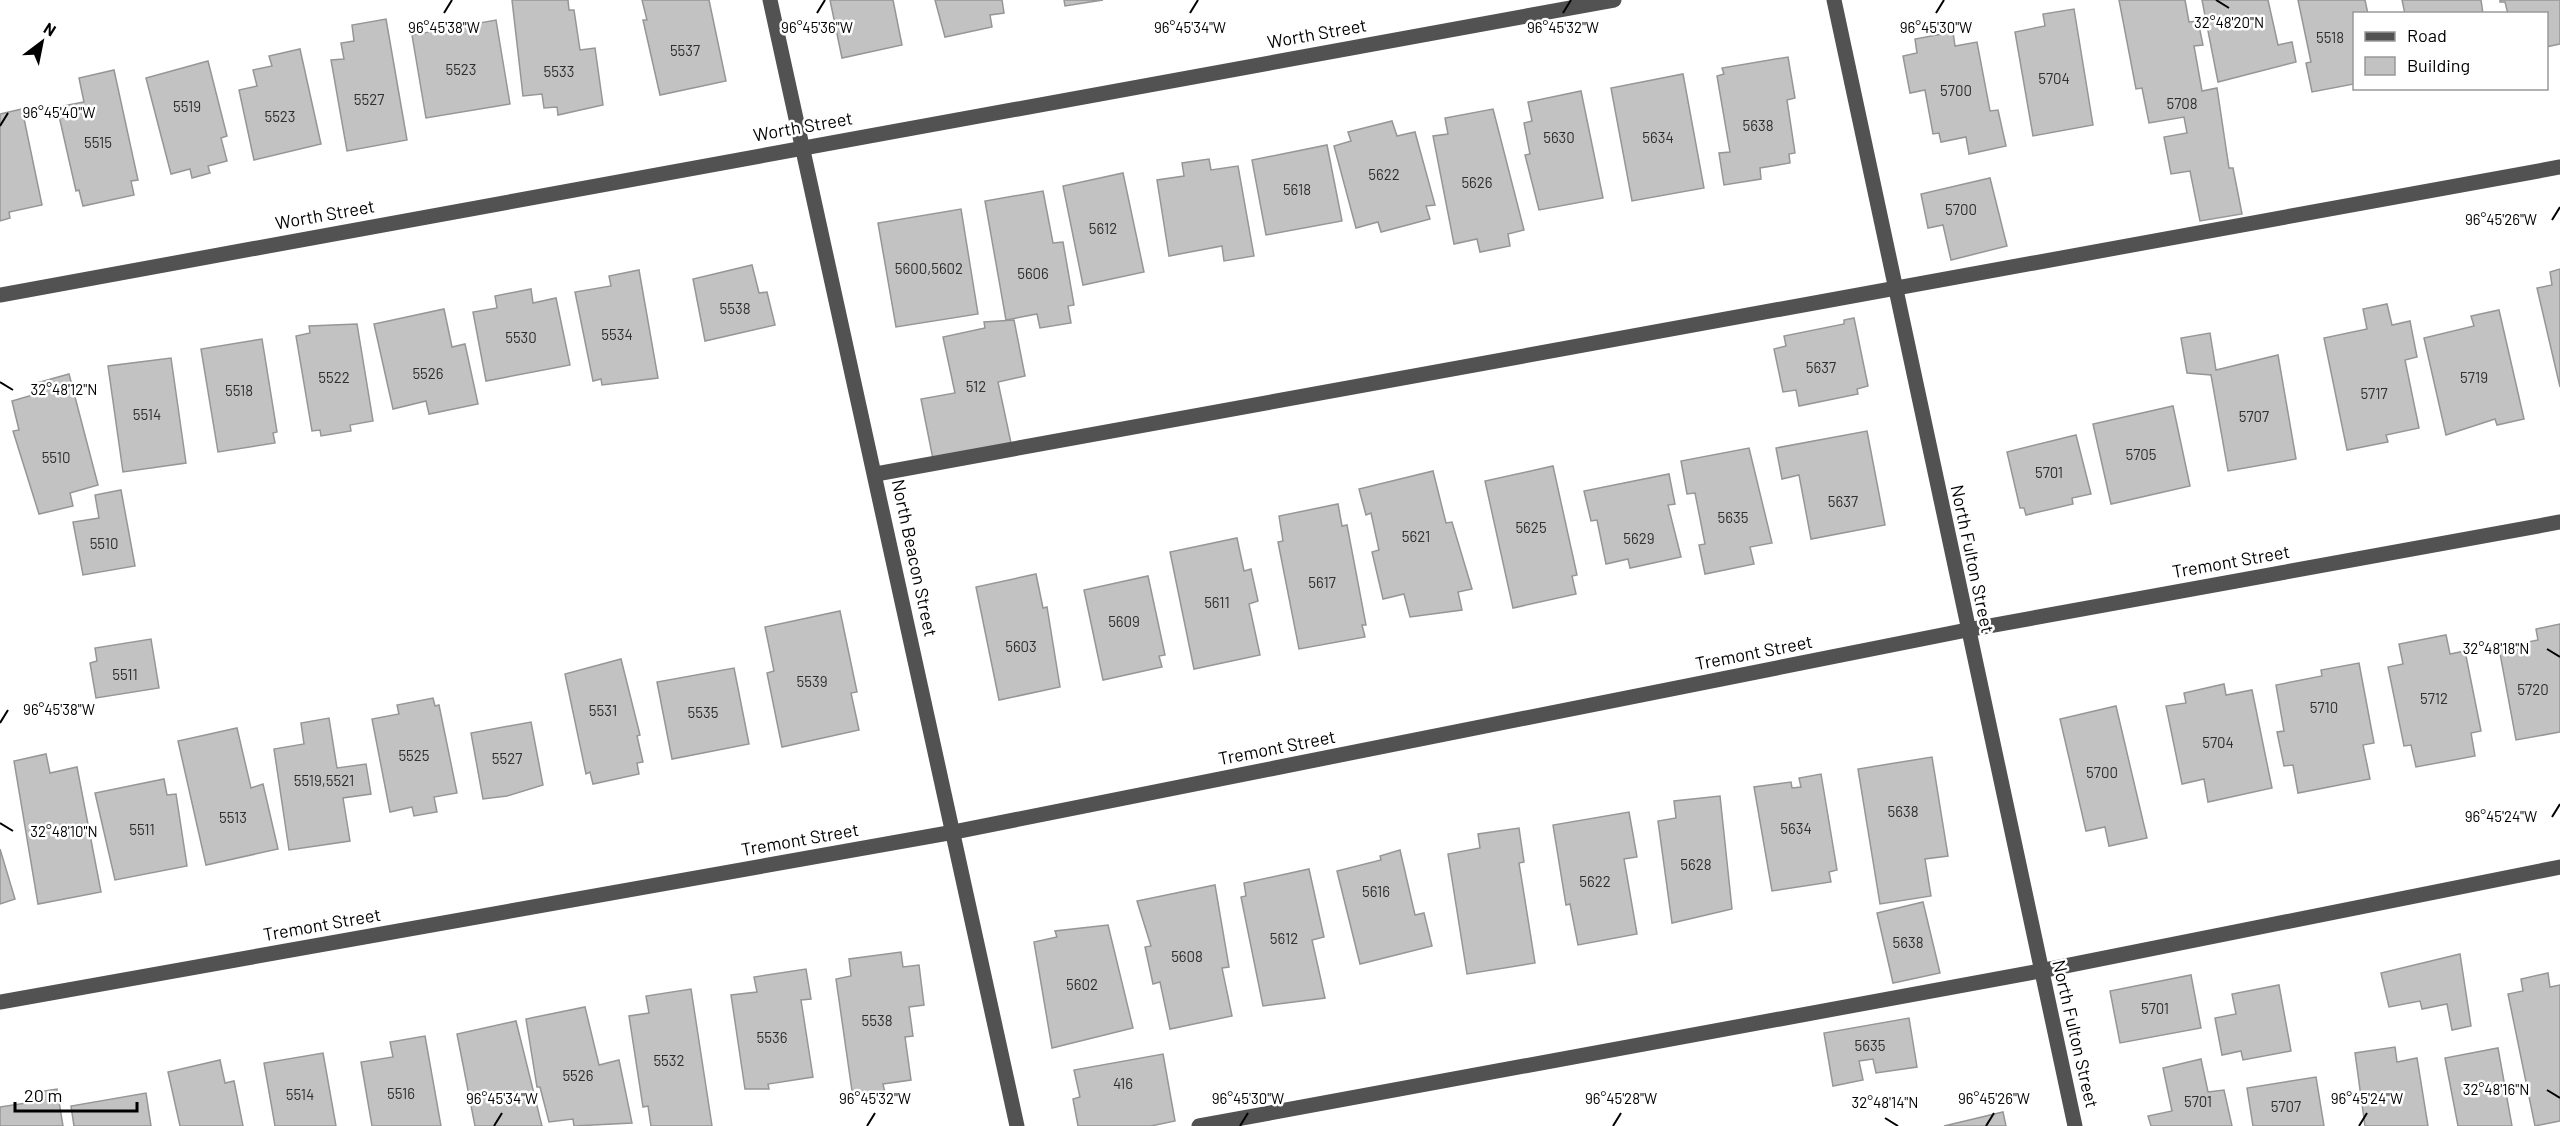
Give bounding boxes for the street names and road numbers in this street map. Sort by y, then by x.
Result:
street label: Worth Street [1265,13,1368,53]
street label: Worth Street [751,106,854,146]
street label: Worth Street [273,194,376,234]
street label: North Beacon Street [888,477,942,638]
street label: North Fulton Street [1947,483,1999,635]
street label: Tremont Street [2170,540,2291,582]
street label: Tremont Street [1693,630,1814,674]
street label: Tremont Street [1216,725,1337,769]
street label: Tremont Street [739,818,860,860]
street label: Tremont Street [261,903,382,945]
street label: North Fulton Street [2048,958,2104,1110]

